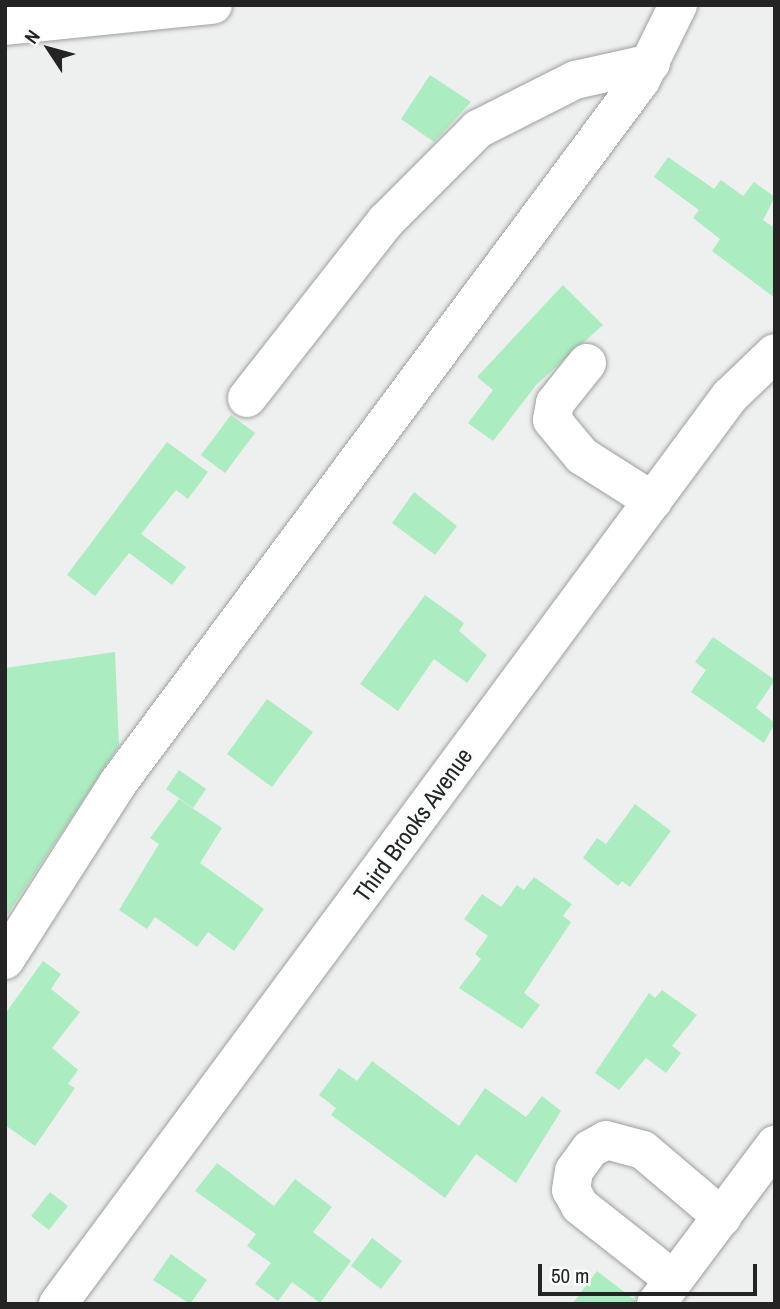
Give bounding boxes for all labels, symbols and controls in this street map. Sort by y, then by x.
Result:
north arrow [14,14,84,84]
text: N [18,24,46,49]
street label: Third Brooks Avenue [347,742,479,908]
scale bar [542,1250,761,1294]
text: 50 m [551,1261,589,1290]

